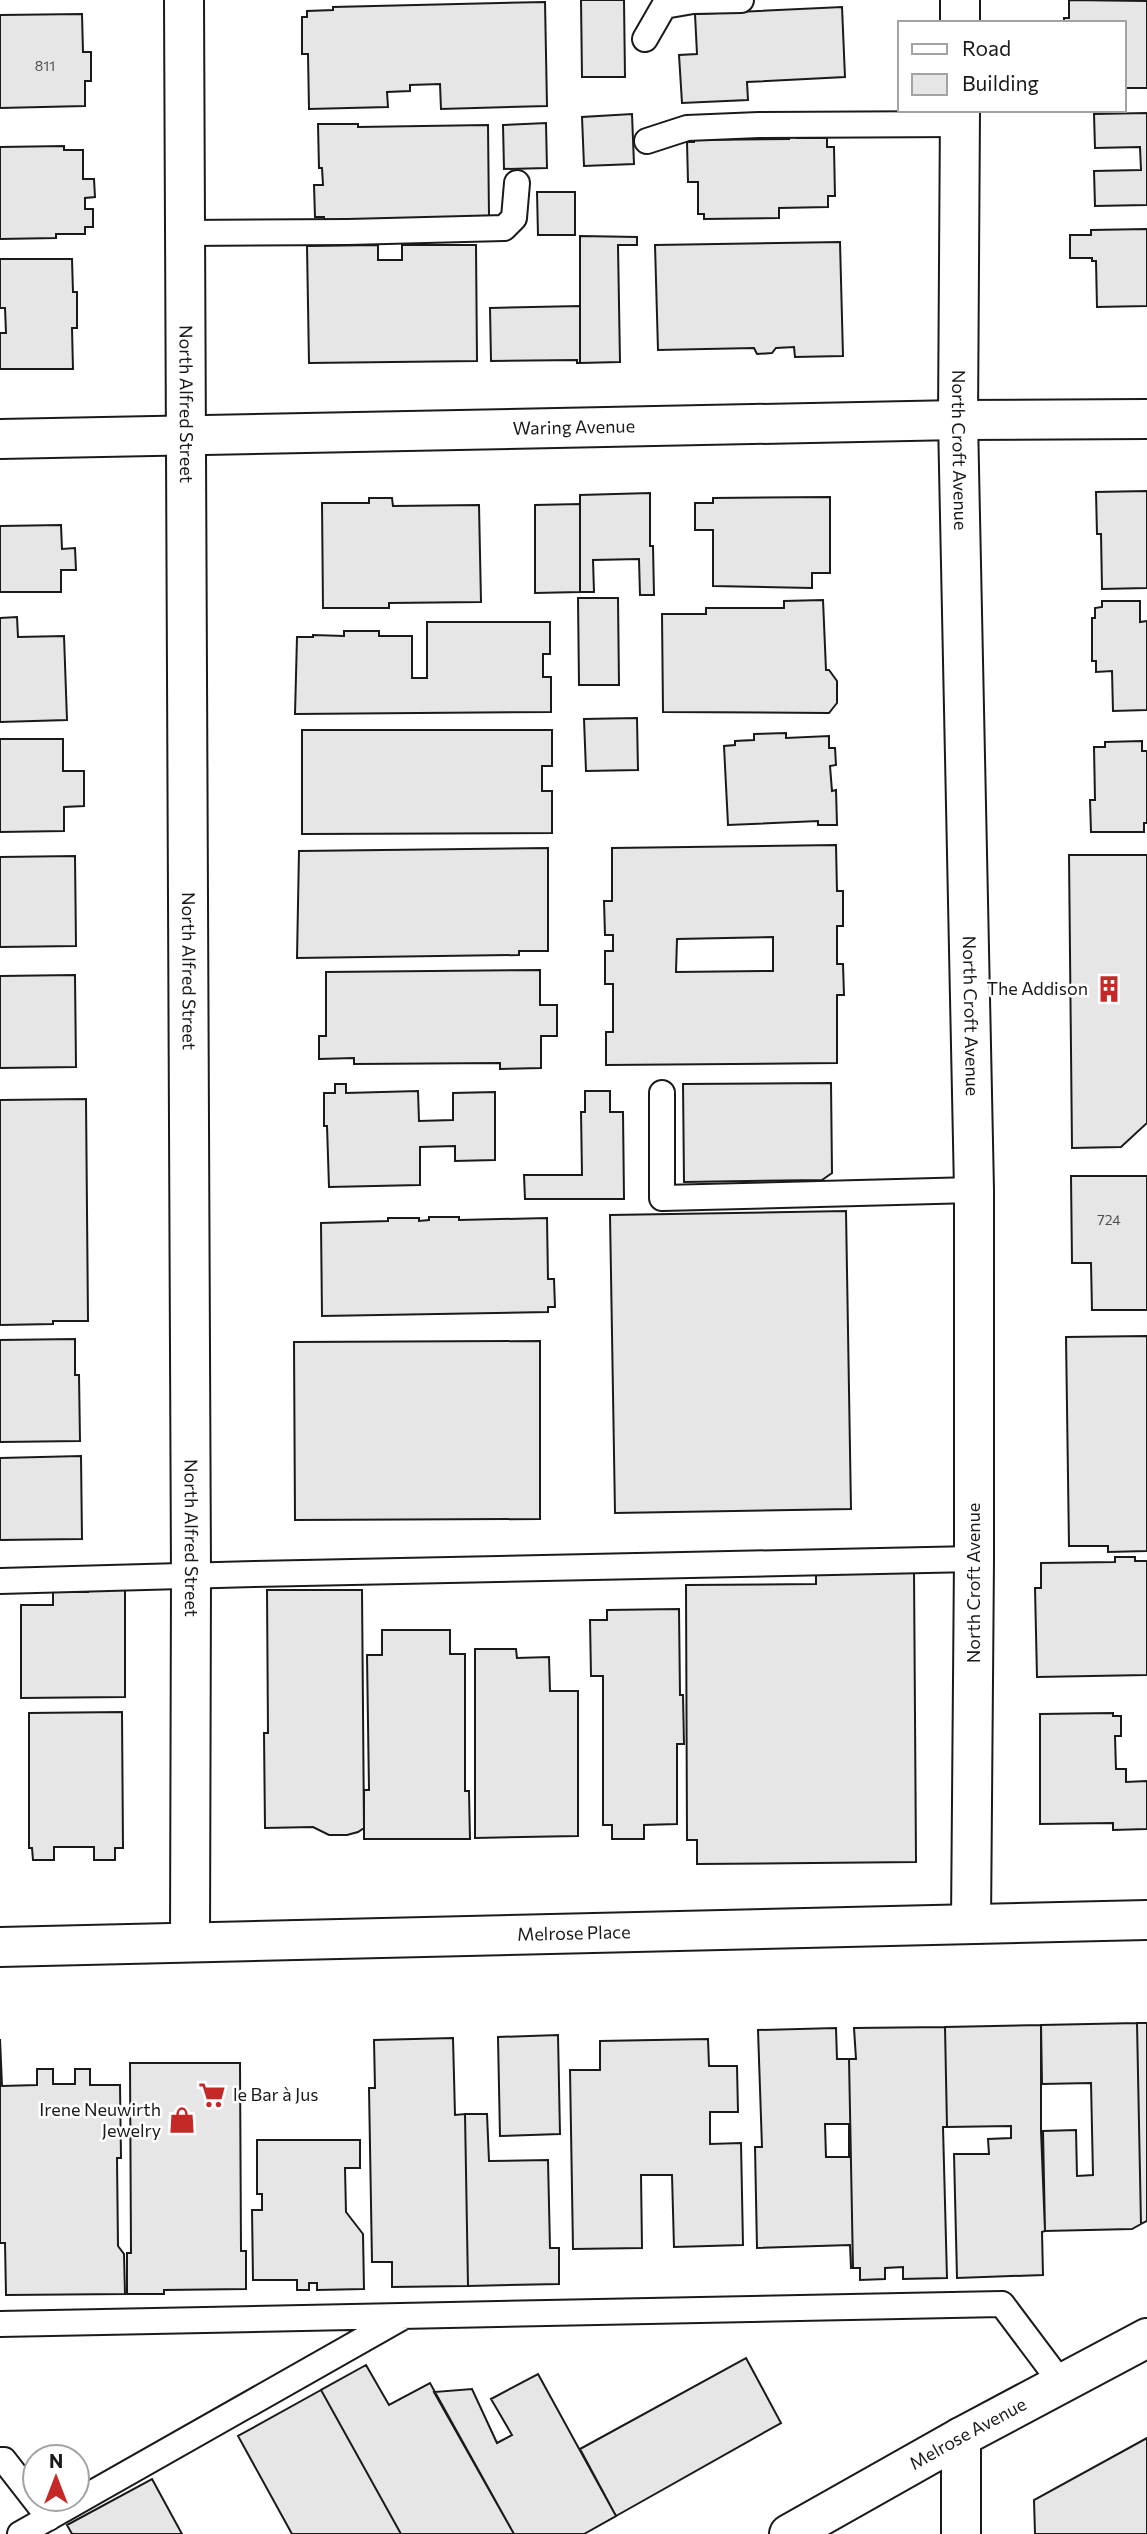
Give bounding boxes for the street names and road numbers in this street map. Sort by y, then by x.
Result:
street label: North Alfred Street [175,325,198,483]
street label: North Croft Avenue [948,370,972,530]
street label: Waring Avenue [513,414,635,439]
street label: North Alfred Street [178,892,201,1050]
street label: North Croft Avenue [959,935,984,1096]
street label: North Alfred Street [180,1459,203,1617]
street label: North Croft Avenue [962,1503,984,1663]
street label: Melrose Place [517,1920,631,1945]
street label: Melrose Avenue [905,2392,1030,2474]

